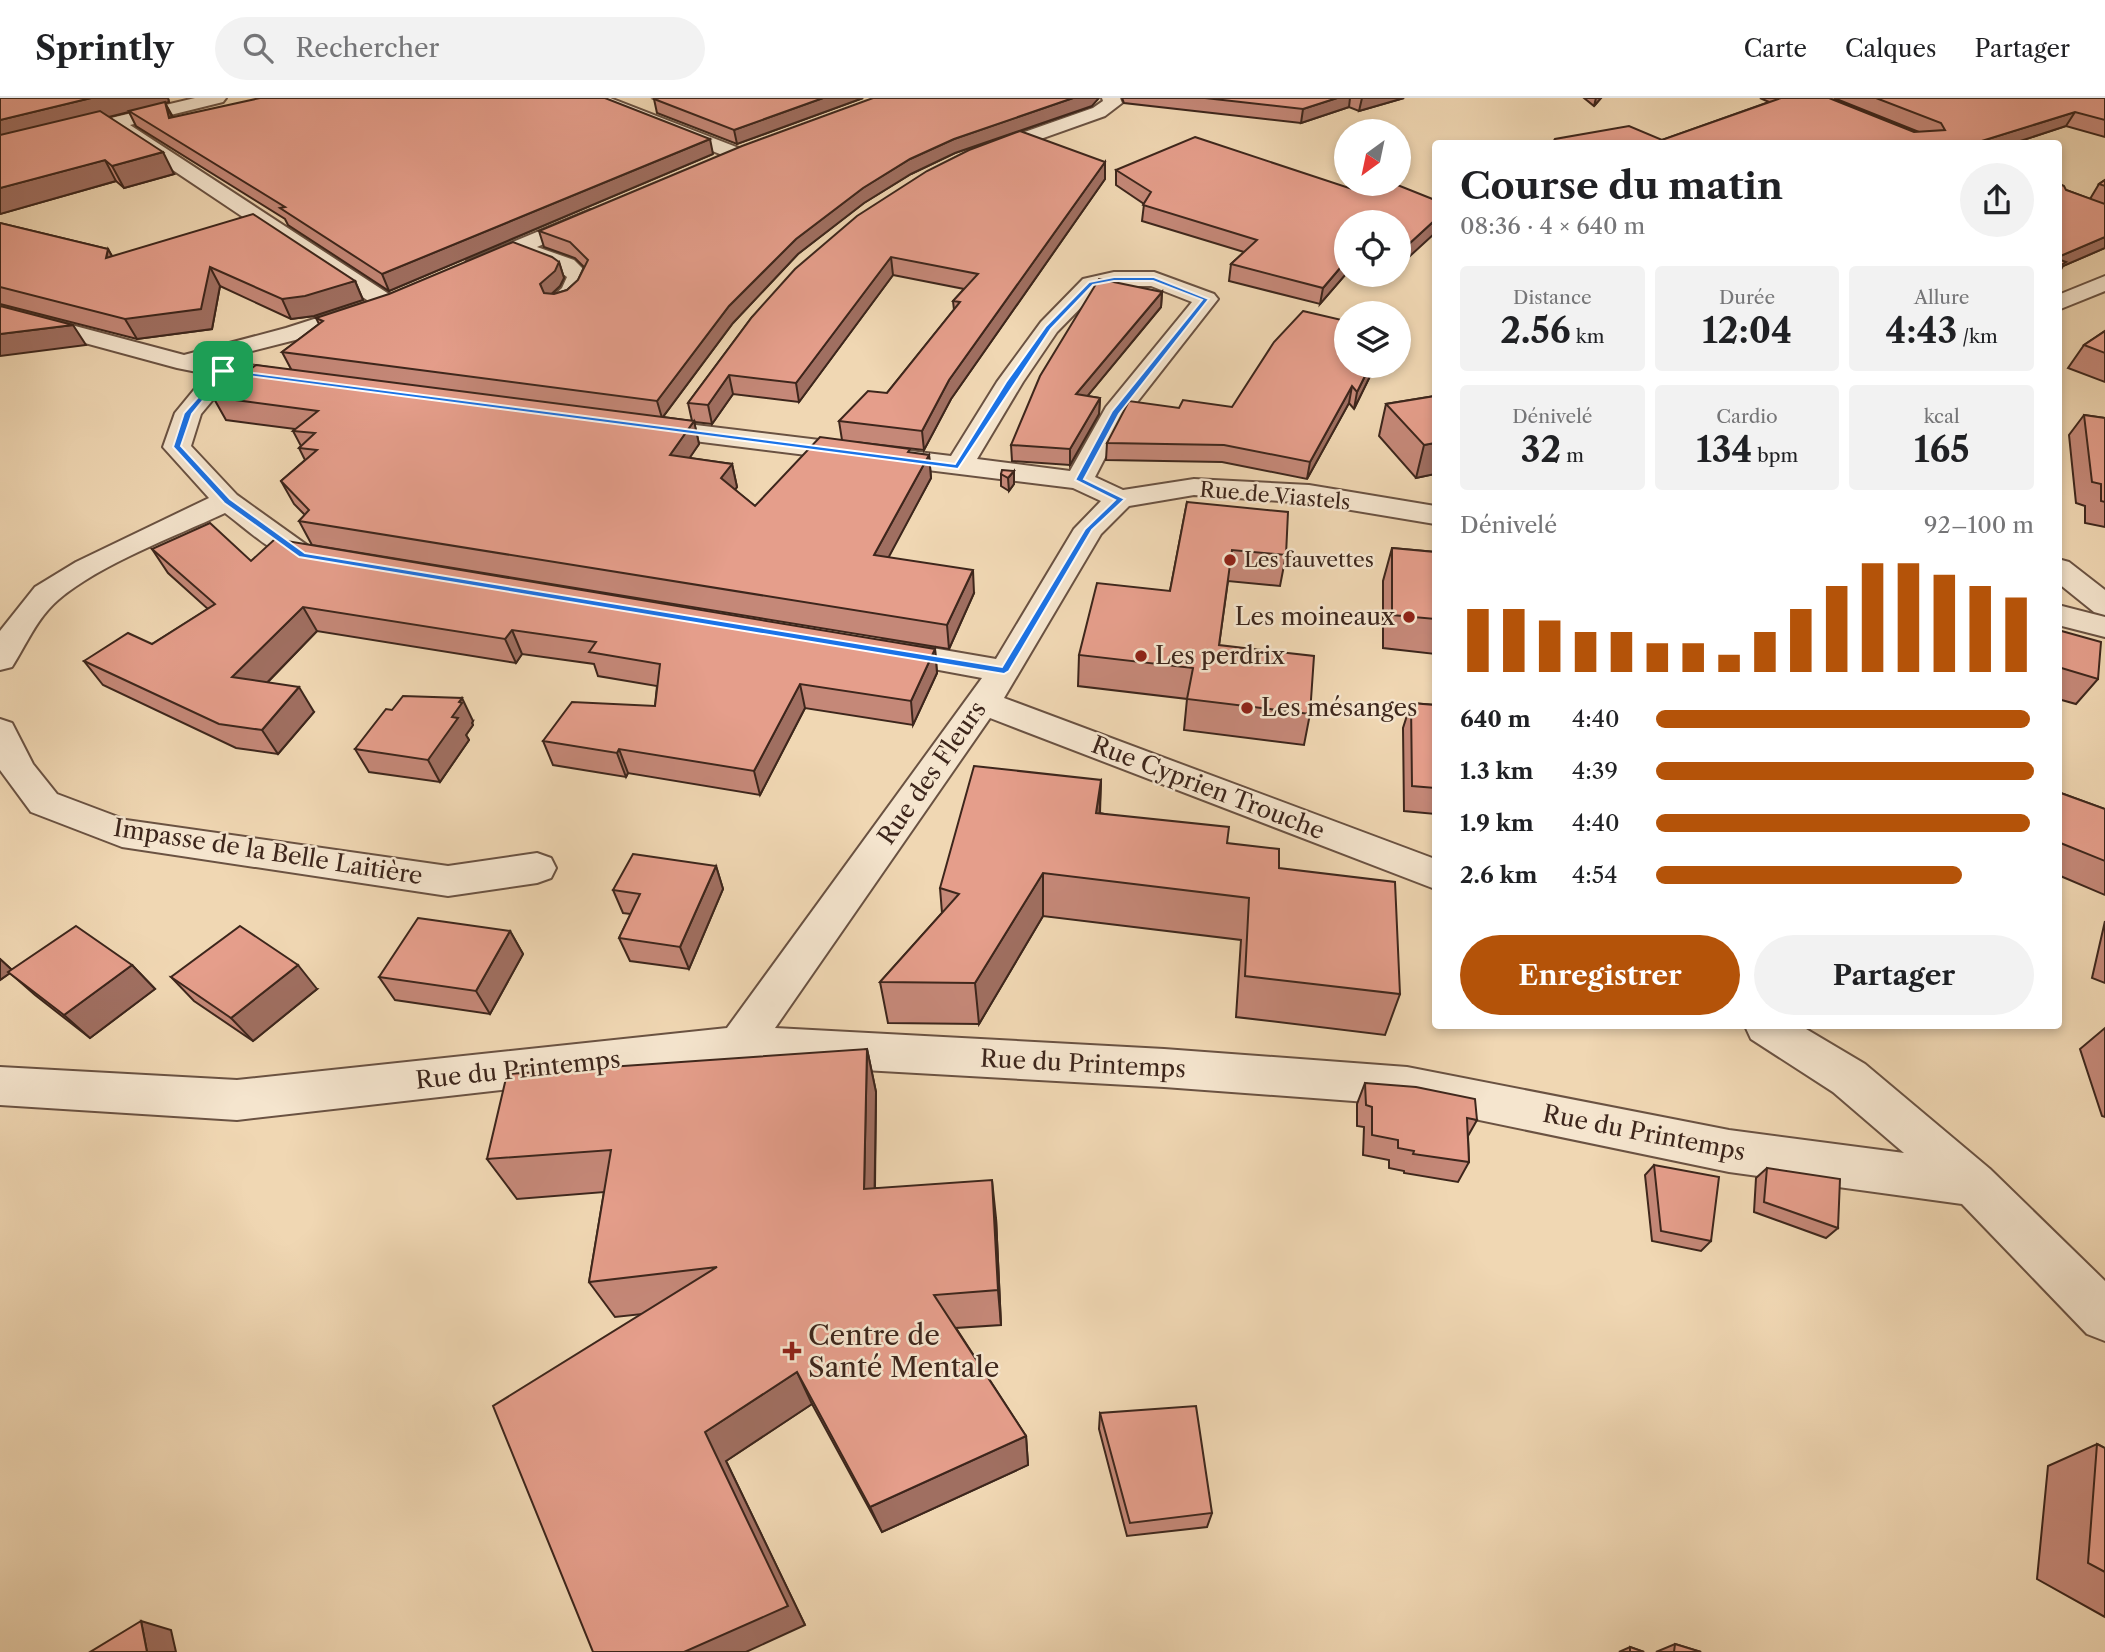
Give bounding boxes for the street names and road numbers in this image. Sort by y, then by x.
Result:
street label: Rue de Viastels [1199,476,1351,515]
street label: Rue des Fleurs [871,695,992,850]
street label: Rue Cyprien Trouche [1088,730,1329,845]
street label: Impasse de la Belle Laitière [112,813,425,890]
street label: Rue du Printemps [414,1044,622,1095]
street label: Rue du Printemps [980,1044,1187,1083]
street label: Rue du Printemps [1540,1099,1748,1166]

